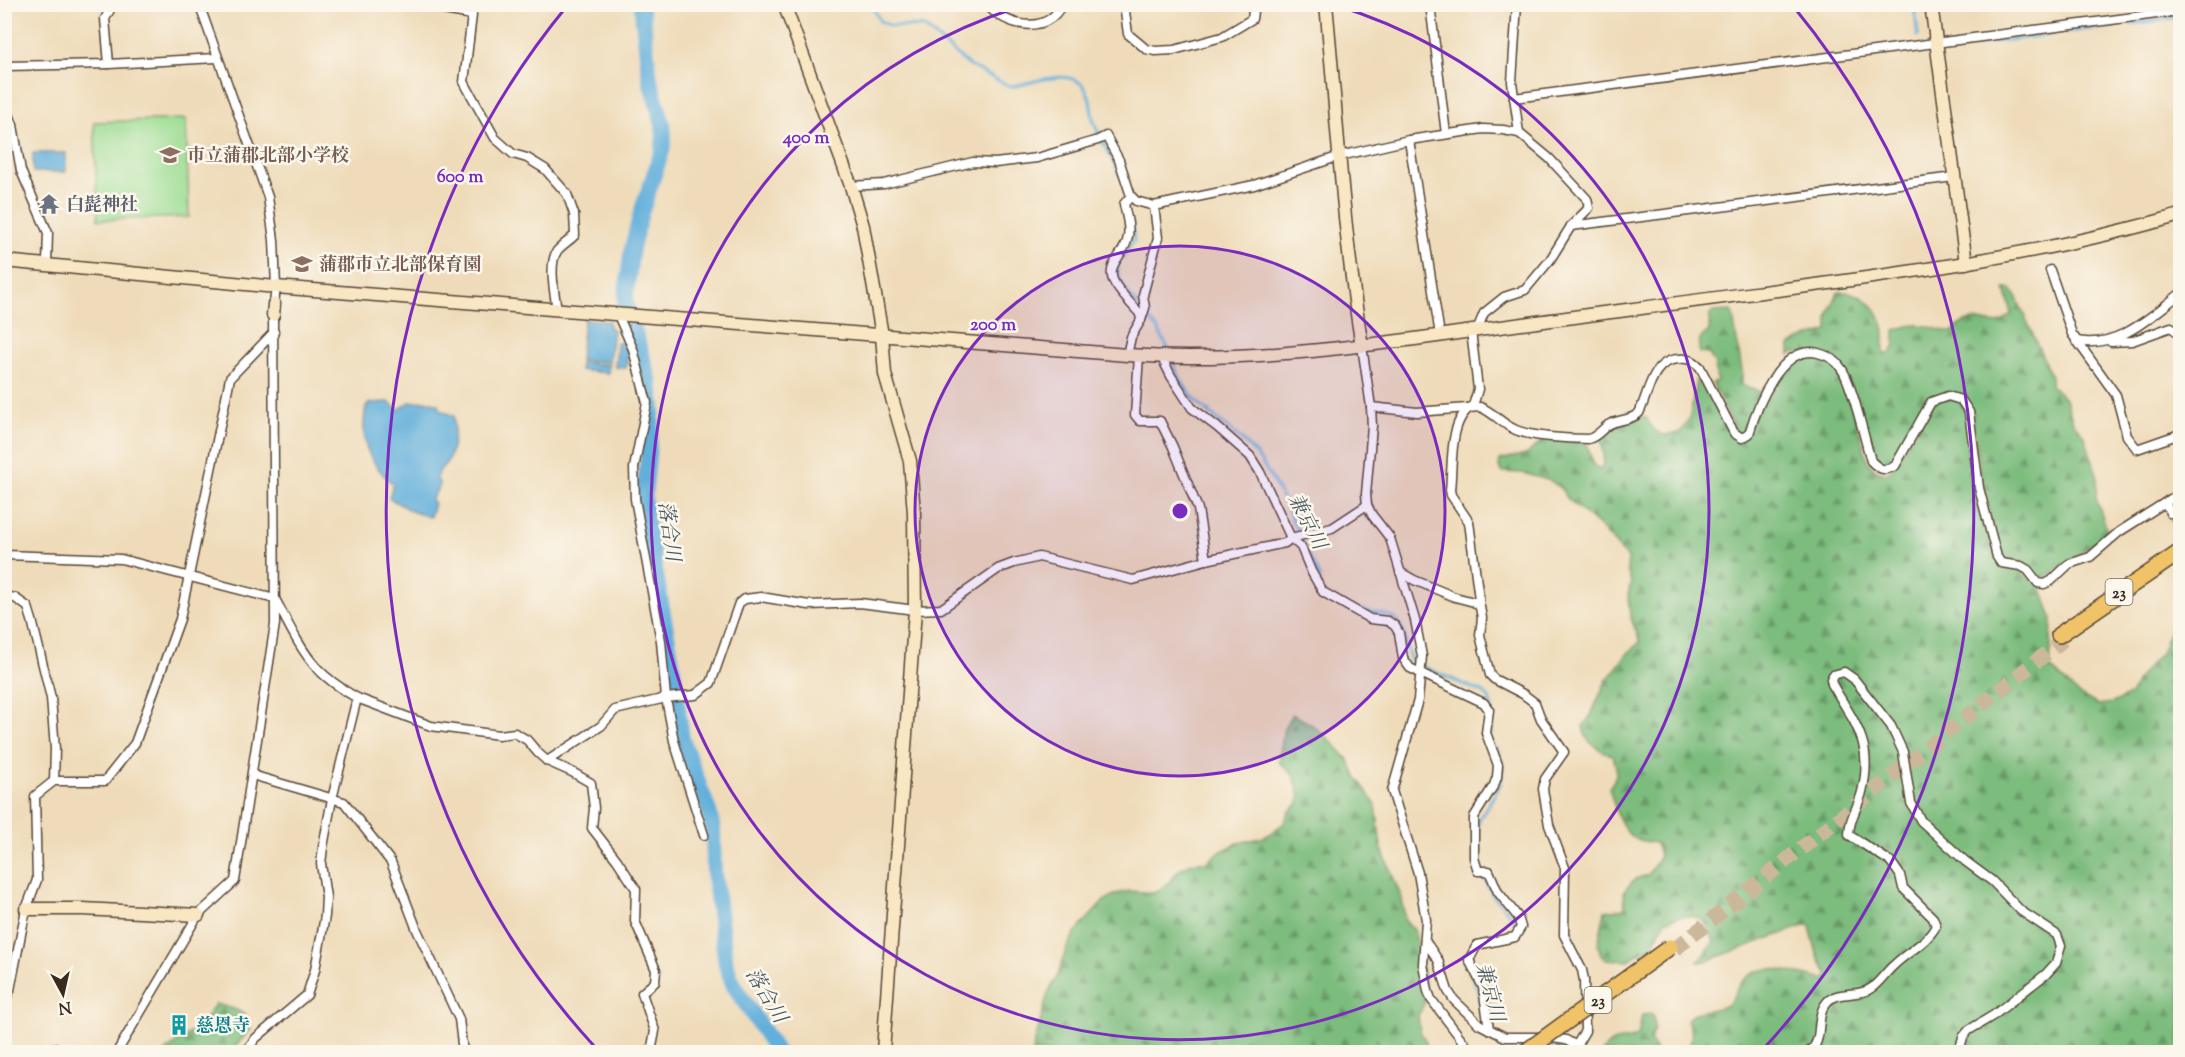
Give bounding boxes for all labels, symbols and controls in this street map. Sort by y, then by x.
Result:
text: 400 m [782,126,829,152]
school or university icon: 市立蒲郡北部小学校 [158,143,182,167]
place label: 市立蒲郡北部小学校 [187,144,349,170]
text: 600 m [437,165,483,191]
temple icon: 白髭神社 [37,192,61,216]
place label: 白髭神社 [66,193,138,219]
school or university icon: 蒲郡市立北部保育園 [290,252,314,276]
place label: 蒲郡市立北部保育園 [319,253,481,279]
text: 200 m [970,313,1016,339]
water label: 兼京川 [1279,489,1333,557]
water label: 落合川 [649,500,686,565]
centre of rings [1170,501,1190,521]
road number: 23 [2106,579,2132,605]
water label: 兼京川 [1467,960,1511,1027]
water label: 落合川 [737,963,794,1031]
north arrow [33,964,93,1024]
road number: 23 [1584,987,1612,1013]
text: N [57,994,73,1019]
building icon: 慈恩寺 [167,1013,191,1037]
place label: 慈恩寺 [196,1014,250,1040]

